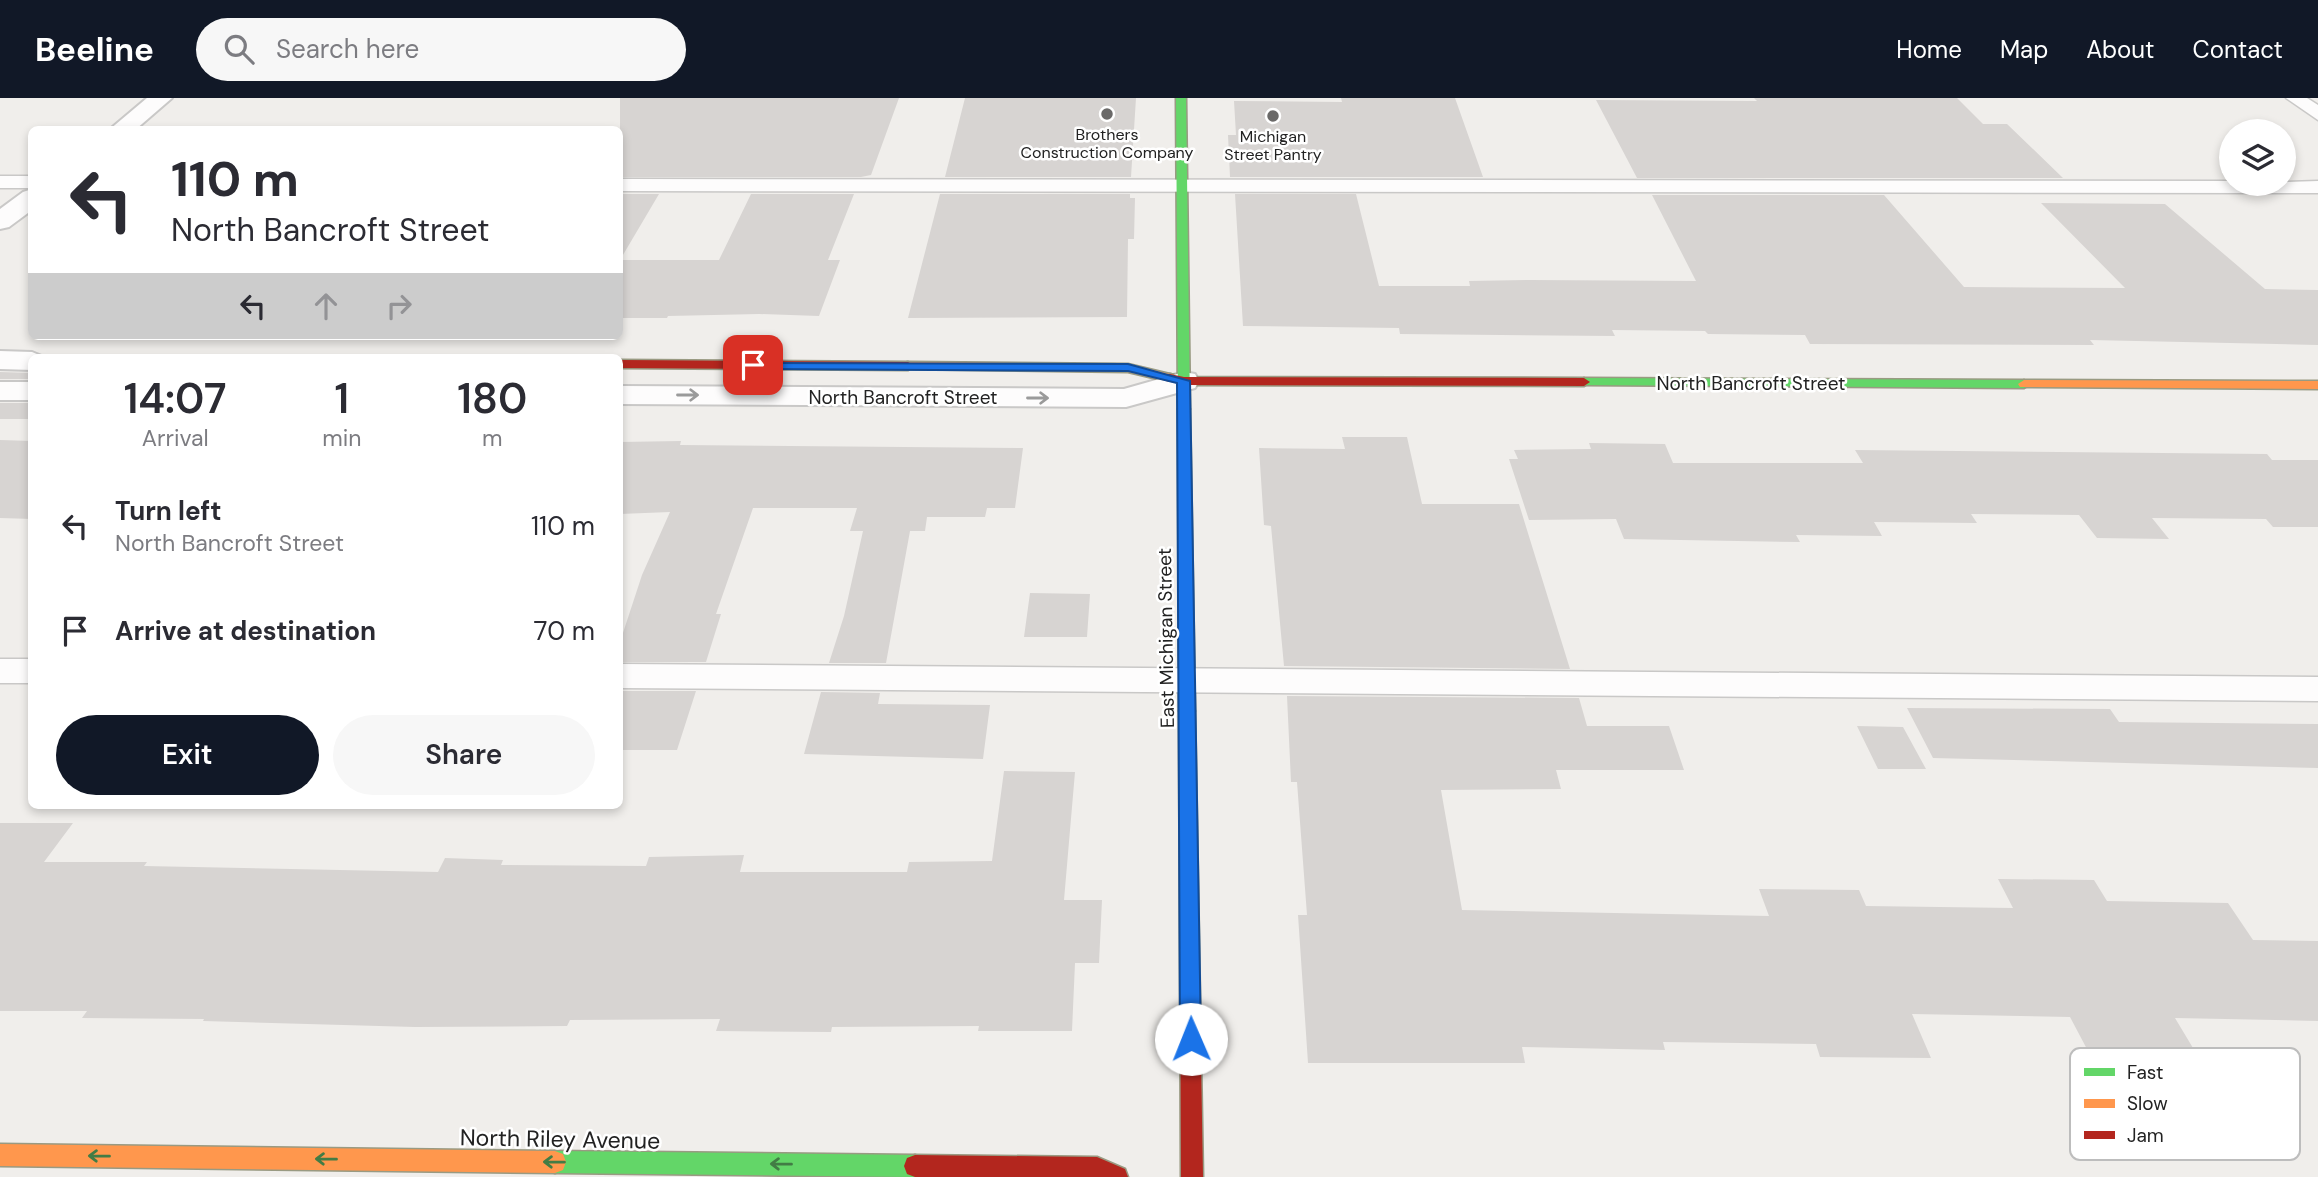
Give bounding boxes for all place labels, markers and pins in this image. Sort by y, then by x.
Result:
marker: Brothers Construction Company [1099,106,1115,122]
marker: Michigan Street Pantry [1265,108,1281,124]
place label: Brothers Construction Company [1021,124,1194,163]
place label: Michigan Street Pantry [1224,126,1322,165]
pin [723,335,783,395]

